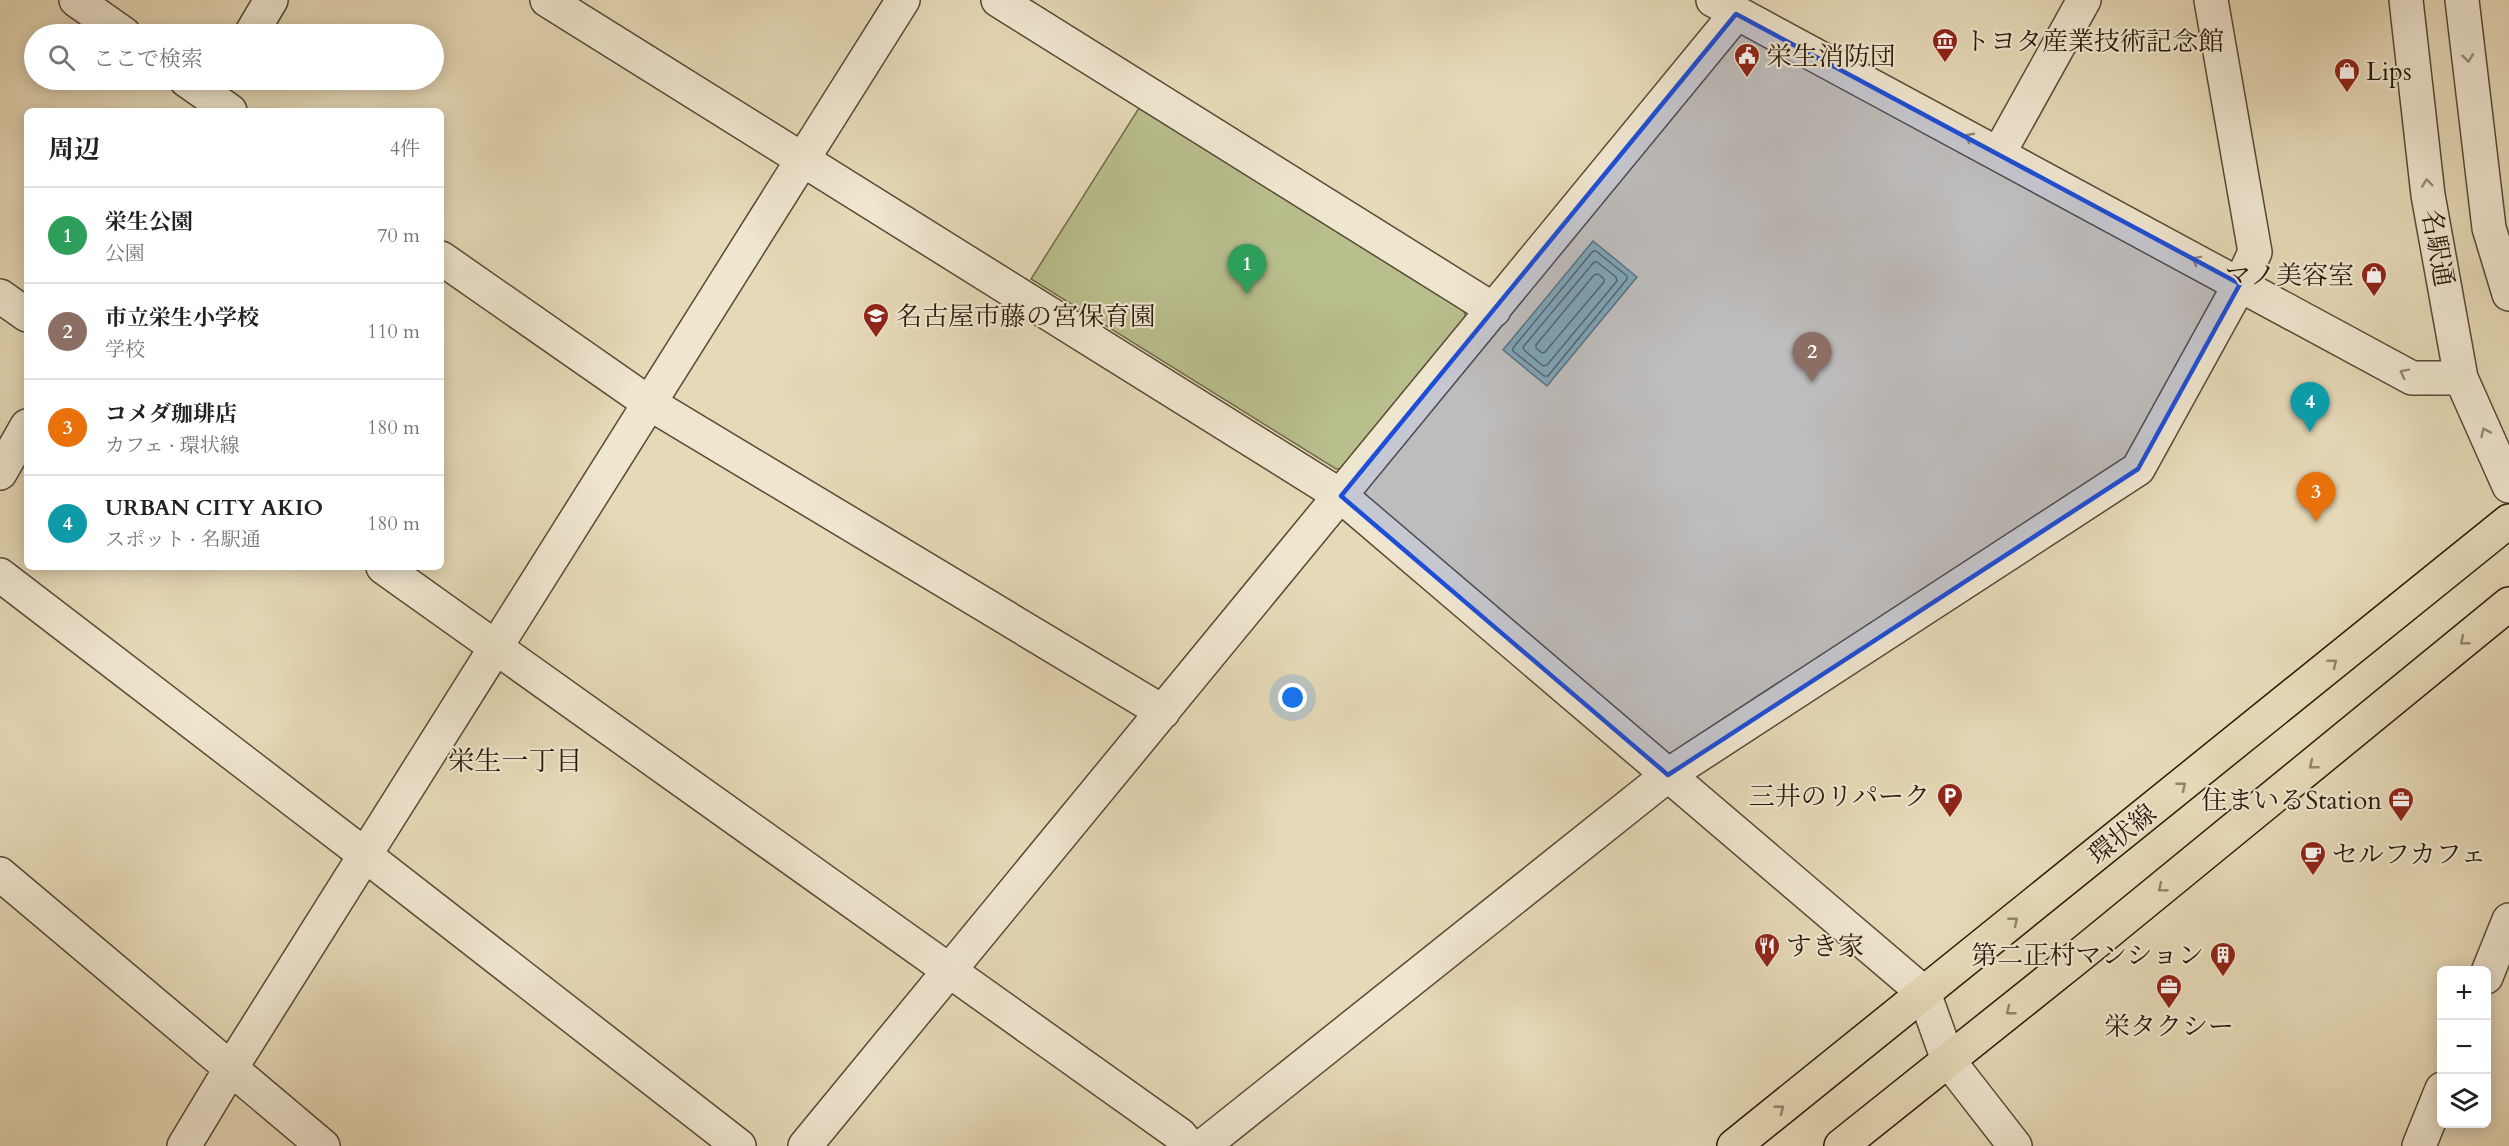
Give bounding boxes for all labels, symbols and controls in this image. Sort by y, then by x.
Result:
search box [24,24,444,90]
place label: トヨタ産業技術記念館 [1964,24,2224,59]
museum icon: トヨタ産業技術記念館 [1930,26,1960,64]
place label: 栄生消防団 [1766,39,1896,74]
icon: search [45,41,78,74]
public building icon: 栄生消防団 [1732,41,1762,79]
text: ここで検索 [93,44,203,74]
place label: Lips [2366,54,2412,89]
one-way arrow [2462,54,2474,63]
shop icon: Lips [2332,56,2362,94]
text: 周辺 [48,132,100,167]
one-way arrow [1965,133,1975,144]
text: 4件 [390,135,420,162]
one-way arrow [2421,178,2433,187]
text: 栄生公園 [105,207,193,237]
street label: 名駅通 [2413,207,2462,290]
text: 1 [62,222,73,249]
text: 70 m [377,222,420,249]
text: 公園 [105,240,145,267]
pin: 1 [1228,244,1266,294]
one-way arrow [2192,256,2202,267]
place label: マノ美容室 [2225,258,2354,293]
shop icon: マノ美容室 [2359,260,2389,298]
place label: 名古屋市藤の宮保育園 [896,299,1156,334]
school or university icon: 名古屋市藤の宮保育園 [861,301,891,339]
text: 市立栄生小学校 [105,303,259,333]
text: 2 [62,318,73,345]
text: 110 m [367,318,420,345]
pin: 2 [1792,332,1832,382]
text: 学校 [105,336,145,363]
one-way arrow [2400,369,2410,380]
pin: 4 [2290,382,2330,432]
text: コメダ珈琲店 [105,399,237,429]
text: 3 [62,414,73,441]
text: 180 m [367,414,420,441]
one-way arrow [2481,428,2493,439]
text: カフェ · 環状線 [105,432,240,459]
pin: 3 [2296,472,2336,522]
text: URBAN CITY AKIO [105,493,323,523]
text: 4 [62,510,73,537]
text: 180 m [367,510,420,537]
text: スポット · 名駅通 [105,526,261,553]
one-way arrow [2460,634,2471,645]
one-way arrow [2326,659,2337,670]
your location [1278,683,1307,712]
district label: 栄生一丁目 [448,743,583,780]
one-way arrow [2309,757,2320,768]
place label: 三井のリパーク [1749,779,1930,814]
parking icon: 三井のリパーク [1935,781,1965,819]
one-way arrow [2175,782,2186,793]
place label: 住まいるStation [2201,783,2382,818]
office icon: 住まいるStation [2386,785,2416,823]
street label: 環状線 [2081,796,2164,873]
place label: セルフカフェ [2332,837,2486,872]
cafe icon: セルフカフェ [2298,839,2328,877]
one-way arrow [2158,881,2169,892]
one-way arrow [2007,918,2018,929]
place label: すき家 [1786,929,1864,964]
restaurant icon: すき家 [1752,931,1782,969]
place label: 第二正村マンション [1971,938,2204,973]
building icon: 第二正村マンション [2208,940,2238,978]
map controls [2437,966,2491,1128]
button: + [2437,966,2491,1020]
office icon: 栄タクシー [2154,972,2184,1010]
one-way arrow [2006,1003,2017,1014]
place label: 栄タクシー [2104,1009,2234,1044]
button: − [2437,1020,2491,1074]
button: layers [2437,1074,2491,1128]
one-way arrow [1773,1106,1784,1117]

